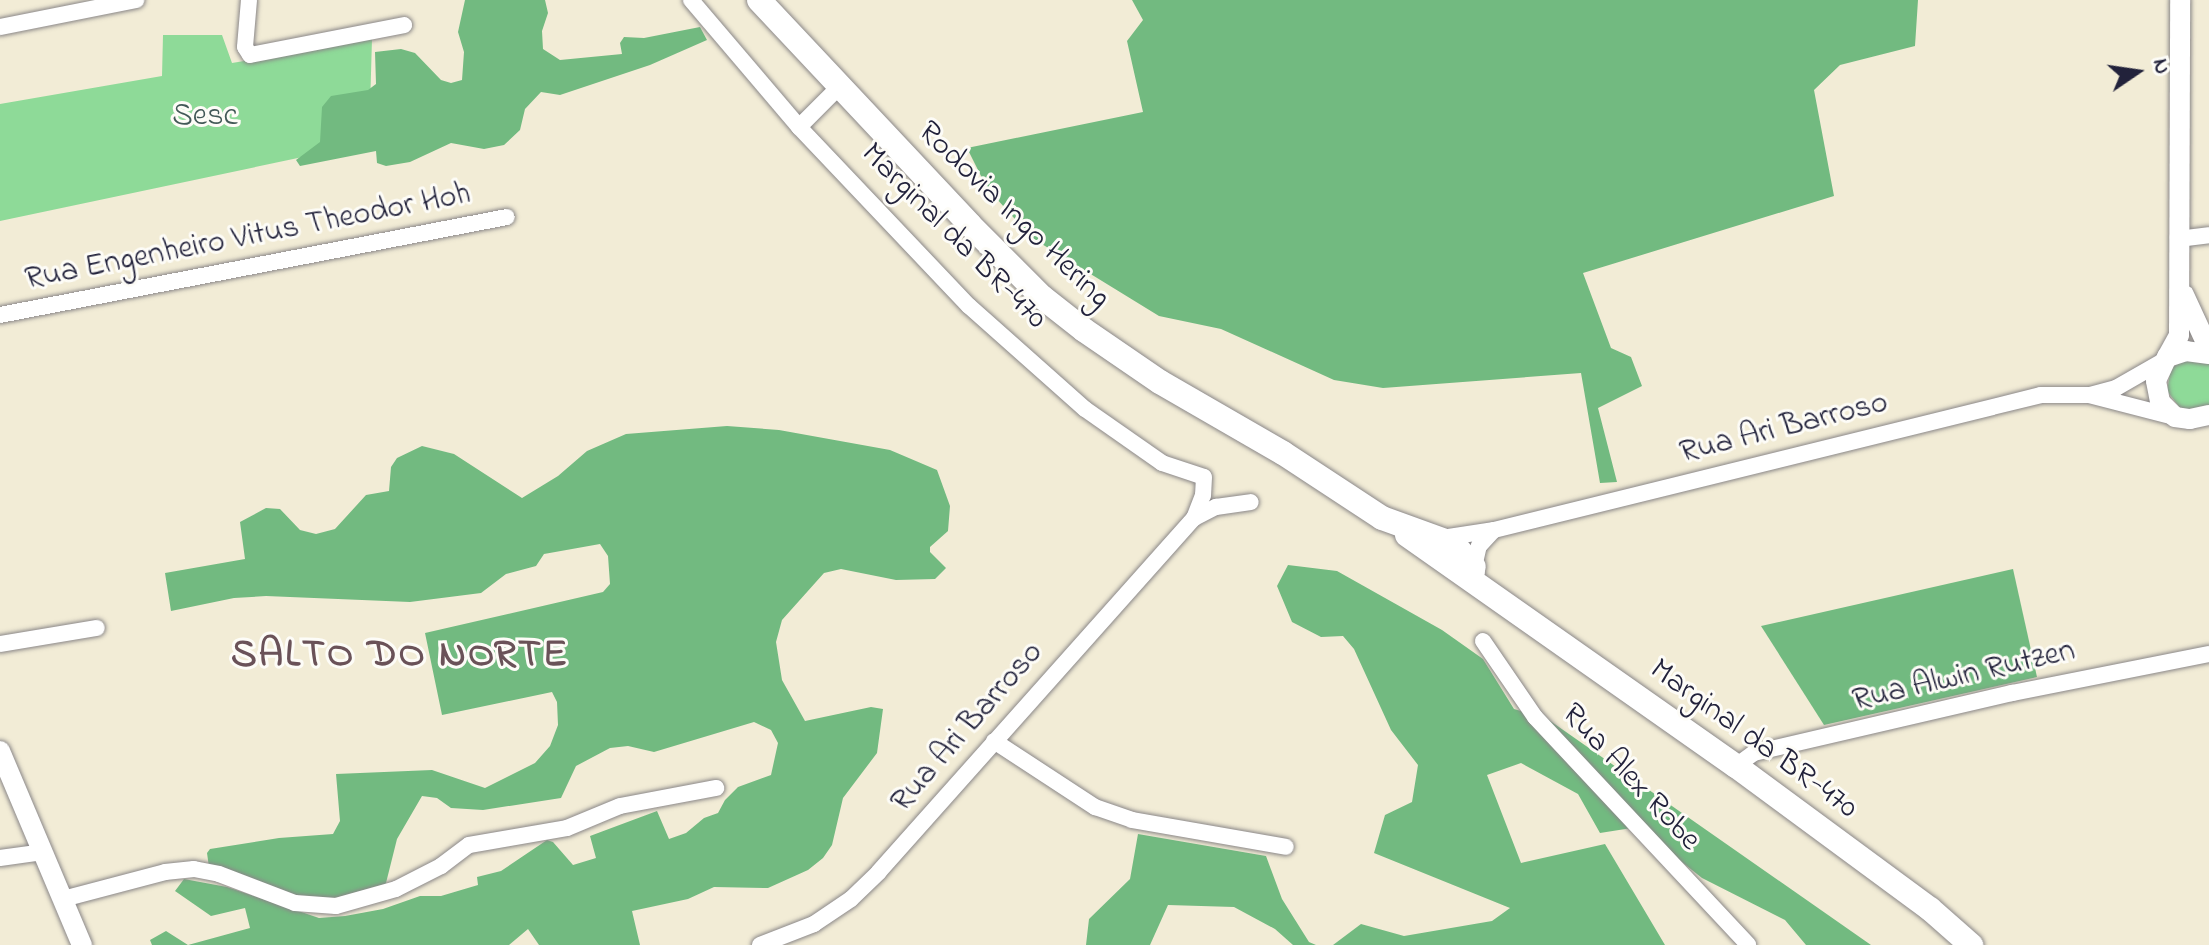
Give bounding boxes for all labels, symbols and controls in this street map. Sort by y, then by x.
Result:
north arrow [2097,32,2177,112]
text: N [2143,56,2178,77]
park label: Sesc [172,98,238,136]
street label: Rodovia Ingo Hering [908,114,1118,318]
street label: Marginal da BR-470 [852,136,1054,338]
street label: Rua Engenheiro Vitus Theodor Hoh [22,176,474,300]
street label: Rua Ari Barroso [1676,385,1892,473]
district label: SALTO DO NORTE [231,632,569,680]
street label: Rua Alwin Rutzen [1849,633,2079,721]
street label: Rua Ari Barroso [884,635,1052,821]
street label: Marginal da BR-470 [1641,652,1865,828]
street label: Rua Alex Robe [1552,696,1708,860]

